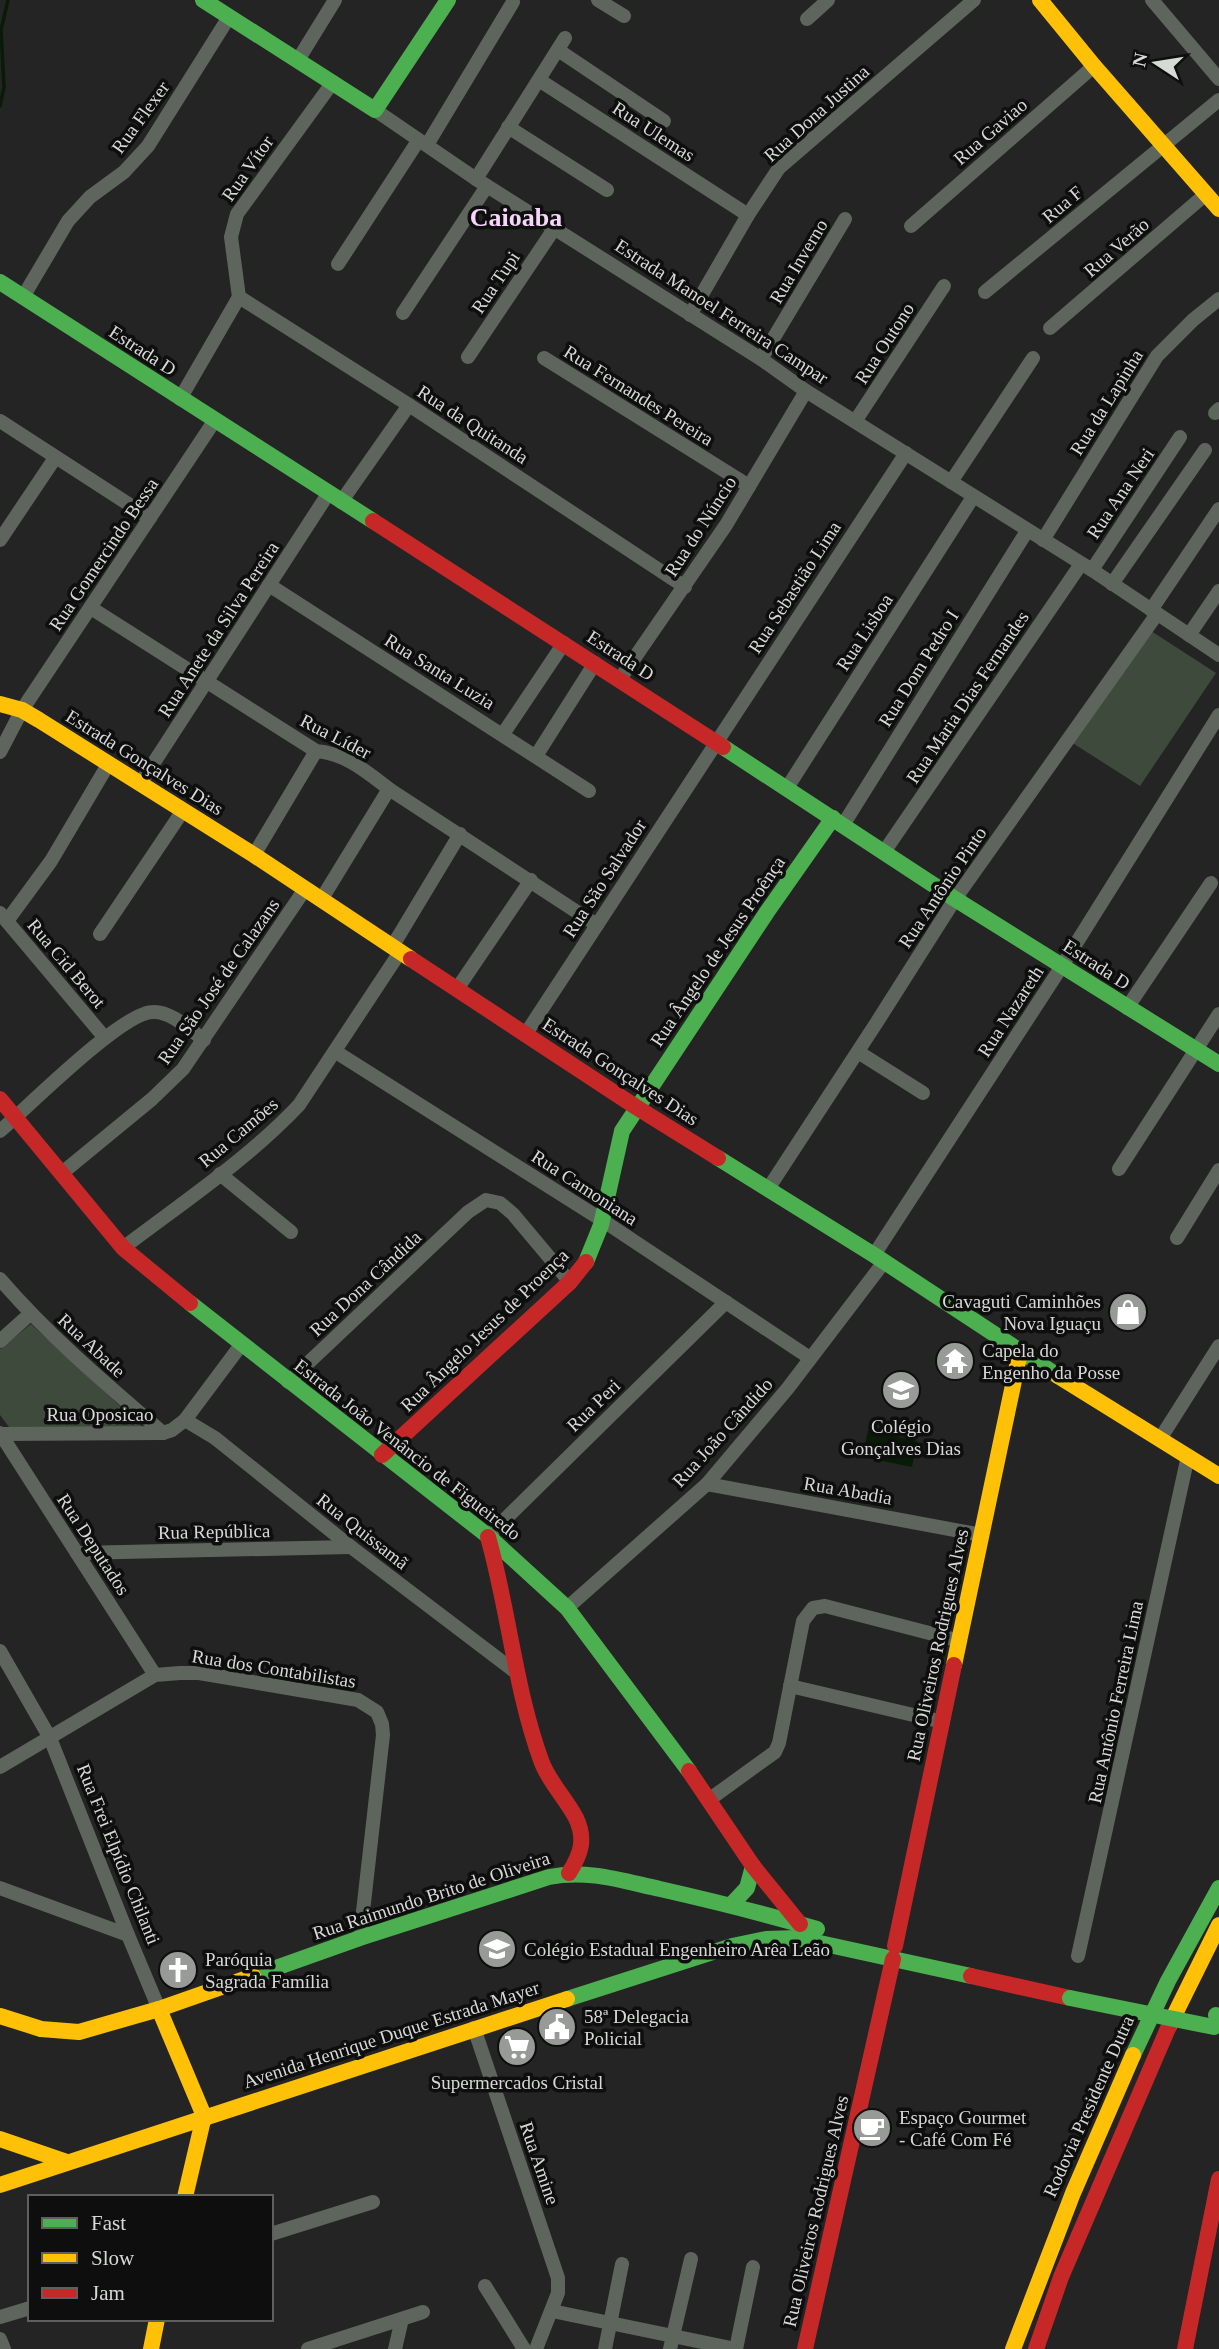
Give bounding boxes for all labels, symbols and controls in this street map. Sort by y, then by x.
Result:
north arrow [1121,28,1191,98]
text: N [1128,50,1152,68]
street label: Rua Dona Justina [760,60,874,166]
street label: Rua Flexer [107,77,174,157]
street label: Rua Gaviao [949,94,1031,169]
street label: Rua Ulemas [609,97,699,166]
street label: Rua Vítor [217,131,278,205]
street label: Rua F [1038,182,1087,227]
district label: Caioaba [470,203,562,232]
street label: Rua Verão [1080,213,1153,281]
street label: Rua Inverno [765,215,832,307]
street label: Estrada Manoel Ferreira Campar [611,235,833,389]
street label: Rua Tupi [467,247,524,317]
street label: Rua Outono [850,299,918,388]
street label: Estrada D [105,321,180,380]
street label: Rua Fernandes Pereira [560,341,718,450]
street label: Rua da Lapinha [1066,345,1147,459]
street label: Rua da Quitanda [413,381,532,468]
street label: Rua Ana Neri [1082,444,1158,542]
street label: Rua do Núncio [660,472,741,580]
street label: Rua Gomercindo Bessa [45,474,163,635]
street label: Rua Sebastião Lima [744,517,845,657]
street label: Rua Anete da Silva Pereira [154,537,283,721]
street label: Rua Lisboa [832,590,897,675]
street label: Rua Dom Pedro I [874,606,963,730]
street label: Rua Maria Dias Fernandes [902,607,1033,787]
street label: Estrada D [583,626,658,685]
street label: Rua Santa Luzia [381,629,499,714]
street label: Estrada Gonçalves Dias [62,705,227,819]
street label: Rua Líder [297,710,375,763]
street label: Rua São Salvador [559,815,651,941]
street label: Rua Antônio Pinto [894,823,991,952]
street label: Rua Ângelo de Jesus Proênça [646,852,789,1050]
street label: Rua São José de Calazans [153,894,284,1068]
street label: Rua Cid Berot [23,915,110,1013]
street label: Estrada D [1059,935,1134,994]
street label: Rua Nazareth [973,962,1048,1061]
street label: Estrada Gonçalves Dias [539,1013,703,1130]
street label: Rua Camões [195,1093,282,1171]
street label: Rua Camoniana [528,1145,642,1230]
street label: Rua Dona Cândida [305,1226,426,1340]
street label: Rua Ângelo Jesus de Proença [396,1244,573,1416]
place label: Cavaguti Caminhões Nova Iguaçu [942,1291,1101,1334]
shop icon: Cavaguti Caminhões Nova Iguaçu [1107,1291,1149,1333]
street label: Rua Abade [54,1309,130,1382]
temple icon: Capela do Engenho da Posse [934,1340,976,1382]
place label: Capela do Engenho da Posse [982,1340,1120,1383]
street label: Estrada João Venâncio de Figueiredo [290,1354,525,1544]
school or university icon: Colégio Gonçalves Dias [880,1369,922,1411]
street label: Rua João Cândido [668,1374,777,1491]
street label: Rua Peri [562,1375,624,1436]
street label: Rua Oposicao [46,1404,154,1425]
place label: Colégio Gonçalves Dias [841,1416,961,1459]
street label: Rua Abadia [802,1472,894,1509]
street label: Rua Quissamã [313,1489,413,1574]
street label: Rua Deputados [53,1490,134,1599]
street label: Rua República [158,1520,271,1543]
street label: Rua Oliveiros Rodrigues Alves [903,1527,972,1763]
street label: Rua Antônio Ferreira Lima [1084,1598,1147,1805]
street label: Rua dos Contabilistas [190,1645,357,1692]
street label: Rua Frei Elpídio Chilanti [73,1761,164,1947]
street label: Rua Raimundo Brito de Oliveira [310,1847,553,1944]
school or university icon: Colégio Estadual Engenheiro Arêa Leão [476,1928,518,1970]
place label: Colégio Estadual Engenheiro Arêa Leão [524,1939,830,1960]
church icon: Paróquia Sagrada Família [157,1949,199,1991]
place label: Paróquia Sagrada Família [205,1949,330,1992]
street label: Avenida Henrique Duque Estrada Mayer [241,1976,542,2092]
public building icon: 58ª Delegacia Policial [536,2006,578,2048]
place label: 58ª Delegacia Policial [584,2006,690,2049]
street label: Rodovia Presidente Dutra [1039,2012,1138,2200]
supermarket icon: Supermercados Cristal [496,2026,538,2068]
place label: Supermercados Cristal [431,2072,603,2093]
street label: Rua Oliveiros Rodrigues Alves [779,2093,852,2329]
cafe icon: Espaço Gourmet - Café Com Fé [851,2107,893,2149]
place label: Espaço Gourmet - Café Com Fé [899,2107,1027,2150]
street label: Rua Amine [516,2119,563,2207]
legend [28,2195,273,2321]
text: Fast [91,2211,126,2235]
text: Slow [91,2246,135,2270]
text: Jam [91,2281,125,2305]

